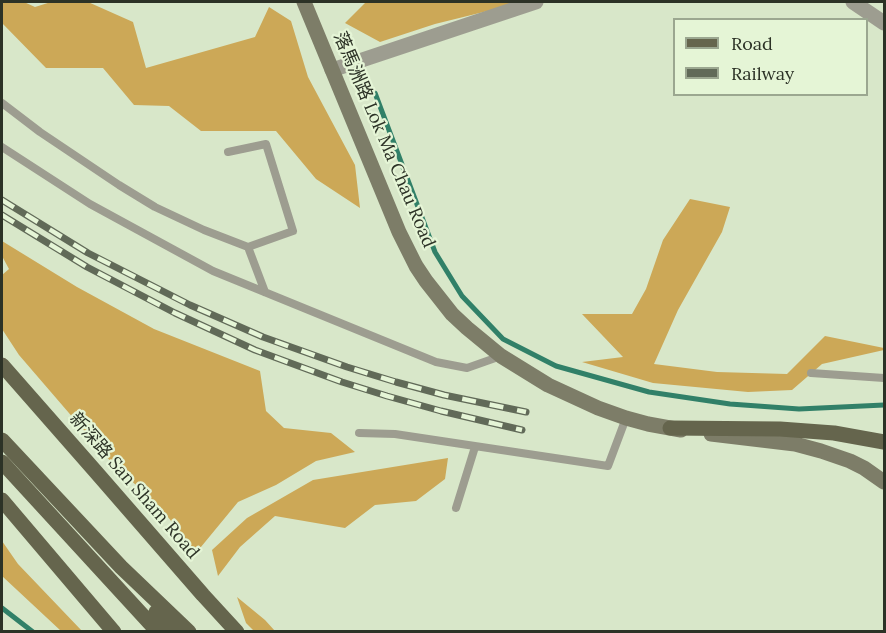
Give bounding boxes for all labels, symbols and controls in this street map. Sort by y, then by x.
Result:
legend [673,18,868,96]
street label: 落馬洲路 Lok Ma Chau Road [329,29,439,251]
text: Road [731,32,773,55]
text: Railway [731,62,794,85]
street label: 新深路 San Sham Road [65,408,203,564]

